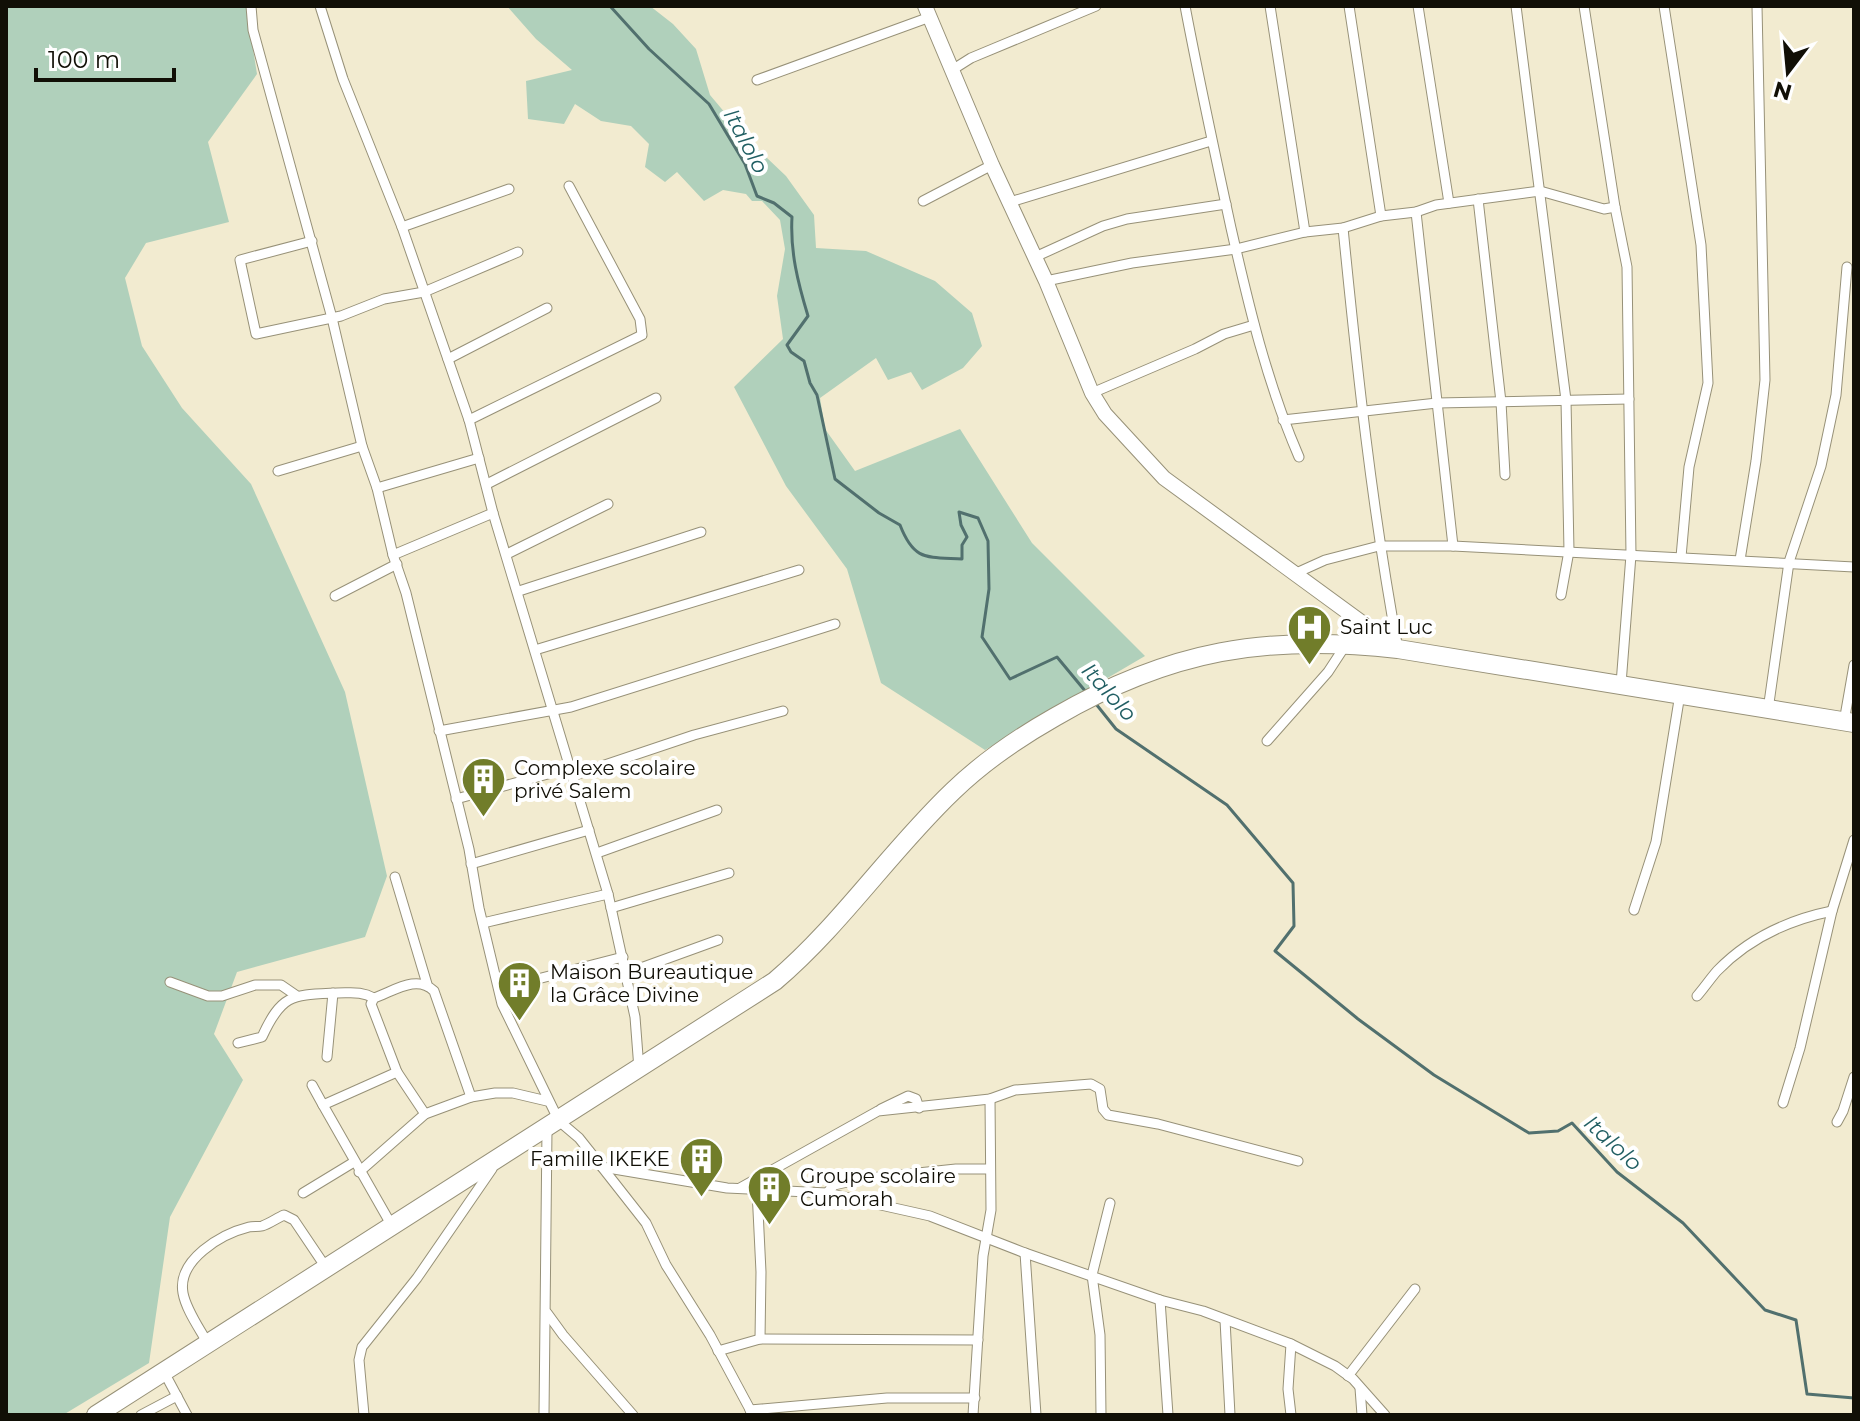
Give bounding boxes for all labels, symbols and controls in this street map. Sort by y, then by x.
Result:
scale bar [36,32,174,82]
north arrow [1748,32,1828,112]
text: 100 m [48,45,120,74]
text: N [1770,75,1795,106]
water label: Italolo [718,104,774,178]
hospital icon: Saint Luc [1285,603,1333,666]
place label: Saint Luc [1340,615,1433,639]
water label: Italolo [1076,657,1142,727]
building icon: Complexe scolaire privé Salem [459,756,507,819]
place label: Complexe scolaire privé Salem [514,756,696,803]
building icon: Maison Bureautique la Grâce Divine [495,960,543,1023]
place label: Maison Bureautique la Grâce Divine [550,960,753,1007]
water label: Italolo [1578,1109,1648,1177]
building icon: Famille IKEKE [677,1135,725,1198]
place label: Famille IKEKE [530,1147,670,1171]
building icon: Groupe scolaire Cumorah [745,1164,793,1227]
place label: Groupe scolaire Cumorah [800,1164,956,1211]

